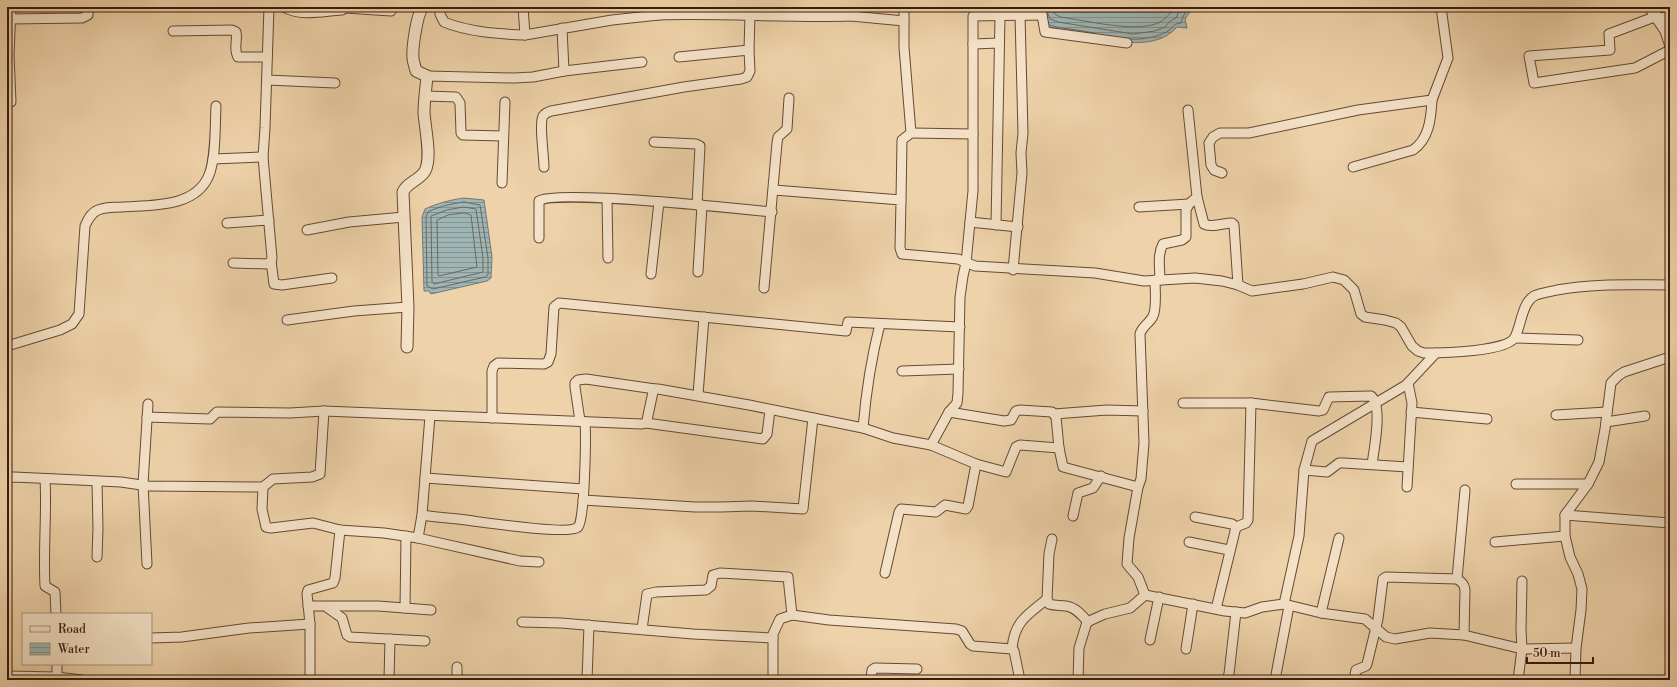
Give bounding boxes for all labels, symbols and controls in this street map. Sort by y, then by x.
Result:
legend [22,613,152,665]
text: Road [58,622,86,637]
scale bar [1527,639,1593,665]
text: Water [57,642,90,657]
text: 50 m [1533,646,1561,661]

